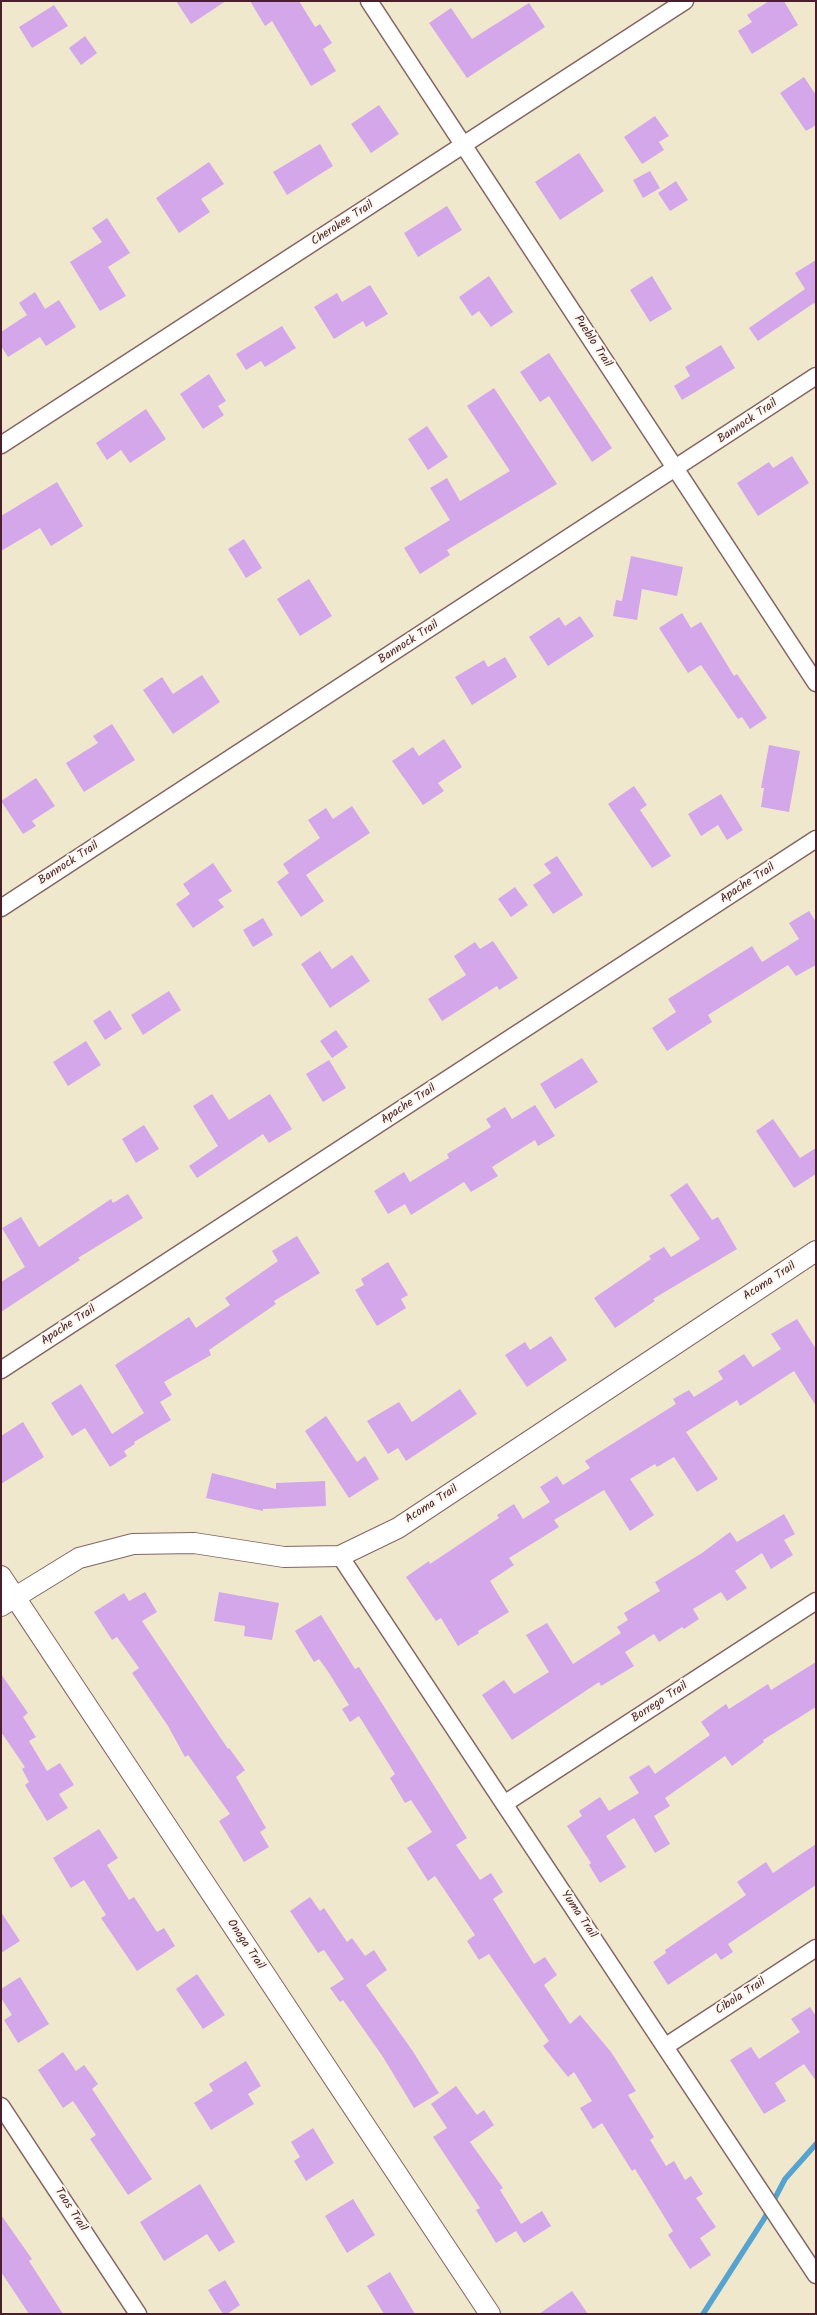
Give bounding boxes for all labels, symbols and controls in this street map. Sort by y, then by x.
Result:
street label: Cherokee Trail [309,198,377,250]
street label: Pueblo Trail [570,313,614,371]
street label: Bannock Trail [715,397,781,447]
street label: Bannock Trail [376,618,442,668]
street label: Bannock Trail [36,839,102,889]
street label: Apache Trail [718,861,778,907]
street label: Apache Trail [379,1082,439,1128]
street label: Acoma Trail [741,1260,799,1304]
street label: Apache Trail [39,1303,99,1349]
street label: Acoma Trail [403,1483,461,1527]
street label: Borrego Trail [629,1679,691,1727]
street label: Yuma Trail [557,1888,599,1942]
street label: Onaga Trail [223,1917,267,1973]
street label: Cibola Trail [713,1975,769,2019]
street label: Taos Trail [51,2185,89,2235]

